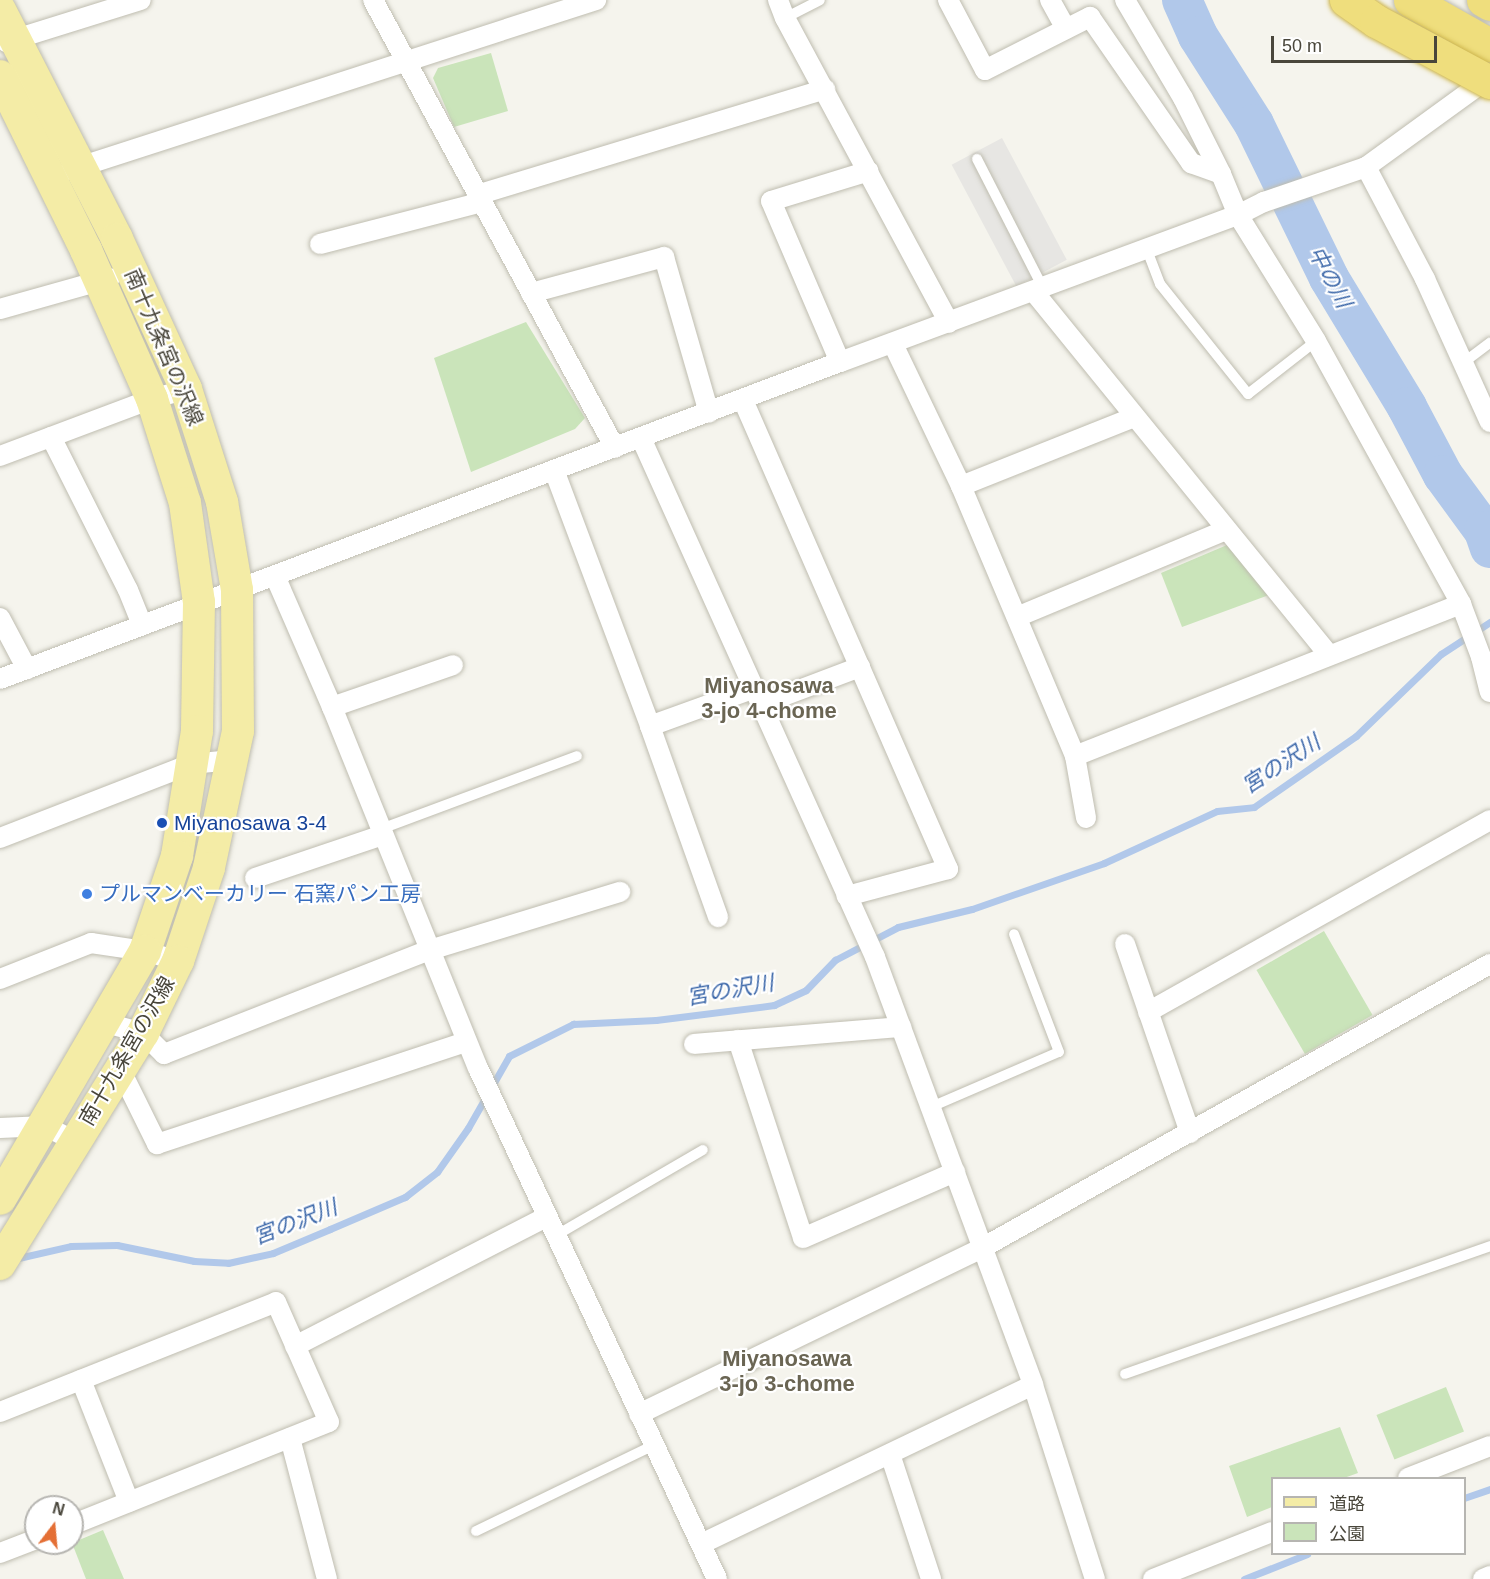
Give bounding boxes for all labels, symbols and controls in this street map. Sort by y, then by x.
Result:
scale bar [1274,24,1440,62]
text: 50 m [1282,36,1322,56]
water label: 中の川 [1303,242,1357,312]
street label: 南十九条宮の沢線 [120,265,208,429]
district label: Miyanosawa 3-jo 4-chome [701,672,837,724]
water label: 宮の沢川 [1237,729,1325,799]
place label: Miyanosawa 3-4 [174,810,327,836]
marker: Miyanosawa 3-4 [155,816,169,830]
place label: プルマンベーカリー 石窯パン工房 [99,881,420,907]
marker: プルマンベーカリー 石窯パン工房 [80,887,94,901]
water label: 宮の沢川 [684,969,776,1011]
street label: 南十九条宮の沢線 [74,972,180,1130]
water label: 宮の沢川 [249,1194,341,1250]
district label: Miyanosawa 3-jo 3-chome [719,1345,855,1396]
legend [1271,1477,1466,1555]
text: 道路 [1329,1494,1365,1514]
north arrow [24,1495,84,1555]
text: N [51,1499,66,1519]
text: 公園 [1329,1524,1365,1544]

